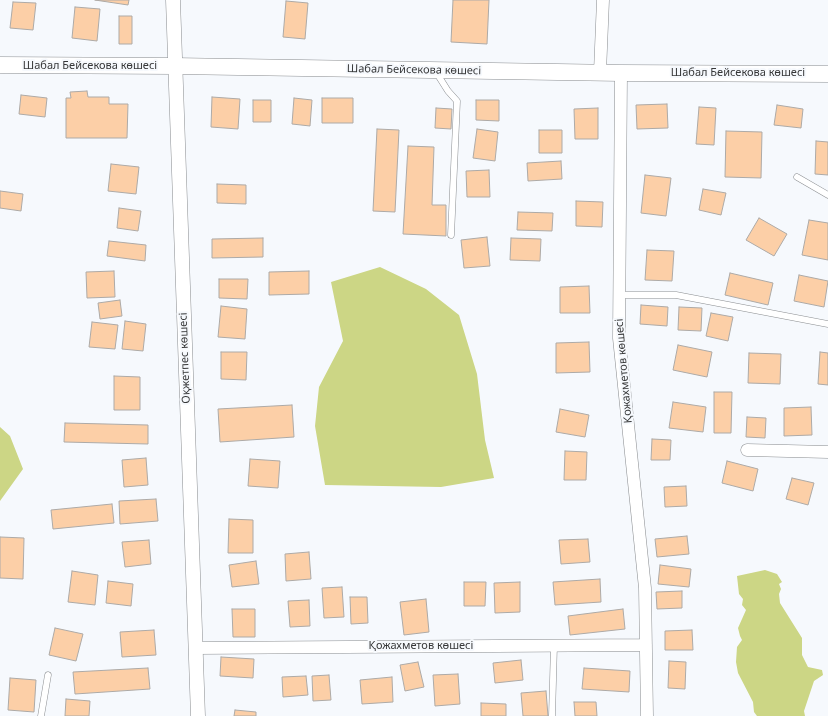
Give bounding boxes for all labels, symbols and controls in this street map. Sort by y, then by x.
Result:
street label: Шабал Бейсекова көшесі [23,59,157,73]
street label: Шабал Бейсекова көшесі [347,62,481,78]
street label: Шабал Бейсекова көшесі [671,66,805,80]
street label: Оқжетпес көшесі [177,312,193,404]
street label: Қожахметов көшесі [613,318,635,424]
street label: Қожахметов көшесі [369,639,473,653]

